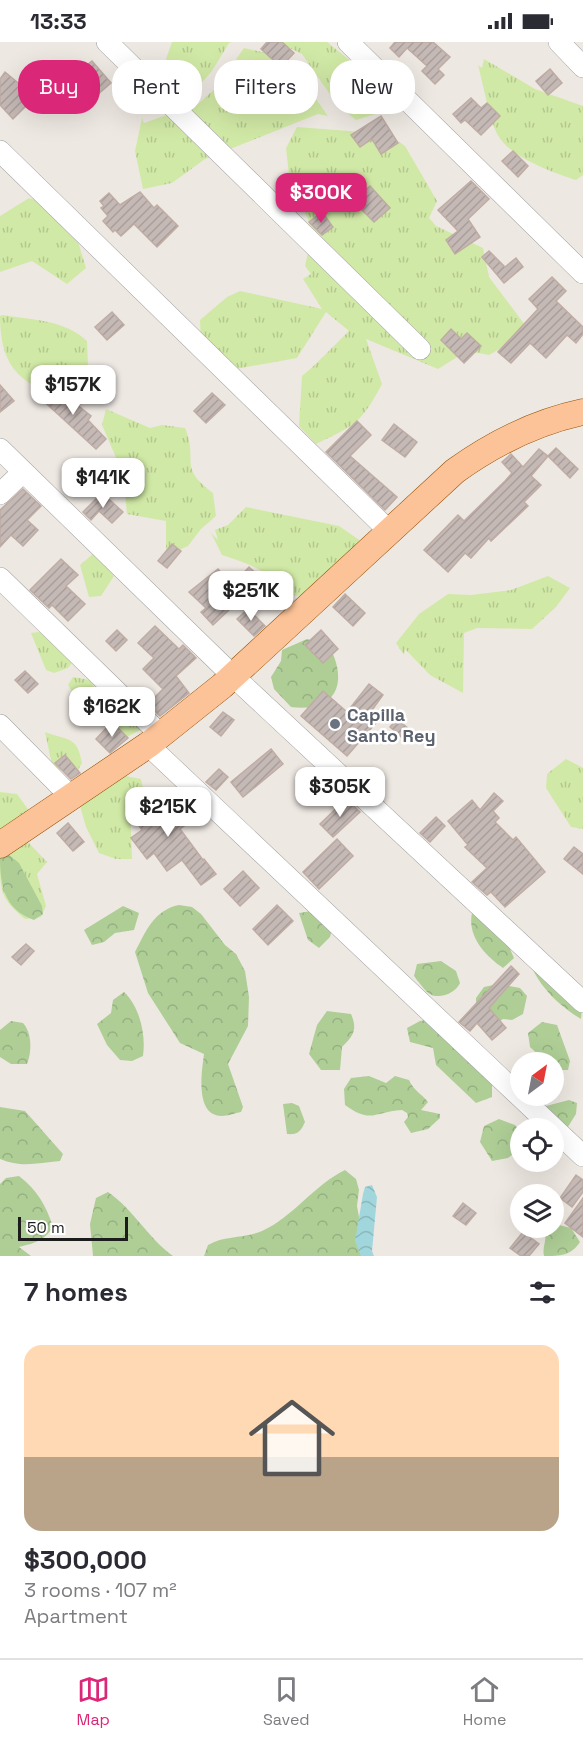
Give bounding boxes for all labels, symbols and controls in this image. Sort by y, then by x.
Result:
text: 13:33 [30,7,87,35]
chip: Buy [18,60,100,114]
chip: Rent [112,60,202,114]
chip: Filters [214,60,318,114]
chip: New [330,60,415,114]
pin: $300K [279,173,363,224]
text: $300K [290,179,352,205]
pin: $157K [31,365,115,416]
text: $157K [45,371,101,397]
pin: $141K [61,458,145,509]
text: $141K [76,464,130,490]
pin: $251K [209,571,293,622]
text: $251K [222,577,280,603]
pin: $162K [70,687,154,738]
text: $162K [83,693,141,719]
place label: Capilla Santo Rey [347,703,435,747]
marker: Capilla Santo Rey [328,717,342,731]
pin: $305K [298,767,382,818]
text: $305K [309,773,371,799]
pin: $215K [126,787,210,838]
text: $215K [139,793,197,819]
north arrow [510,1052,564,1106]
map controls [510,1052,564,1238]
button: locate [510,1118,564,1172]
button: layers [510,1184,564,1238]
scale bar [18,1214,128,1242]
text: 50 m [27,1217,65,1238]
text: 7 homes [24,1275,128,1309]
icon: filters [526,1276,559,1309]
icon: home [238,1384,346,1492]
text: $300,000 [24,1543,147,1577]
text: 3 rooms · 107 m² [24,1577,177,1603]
text: Apartment [24,1603,128,1629]
tab: Map [77,1673,110,1730]
tab: Saved [263,1673,310,1730]
tab: Home [463,1673,506,1730]

